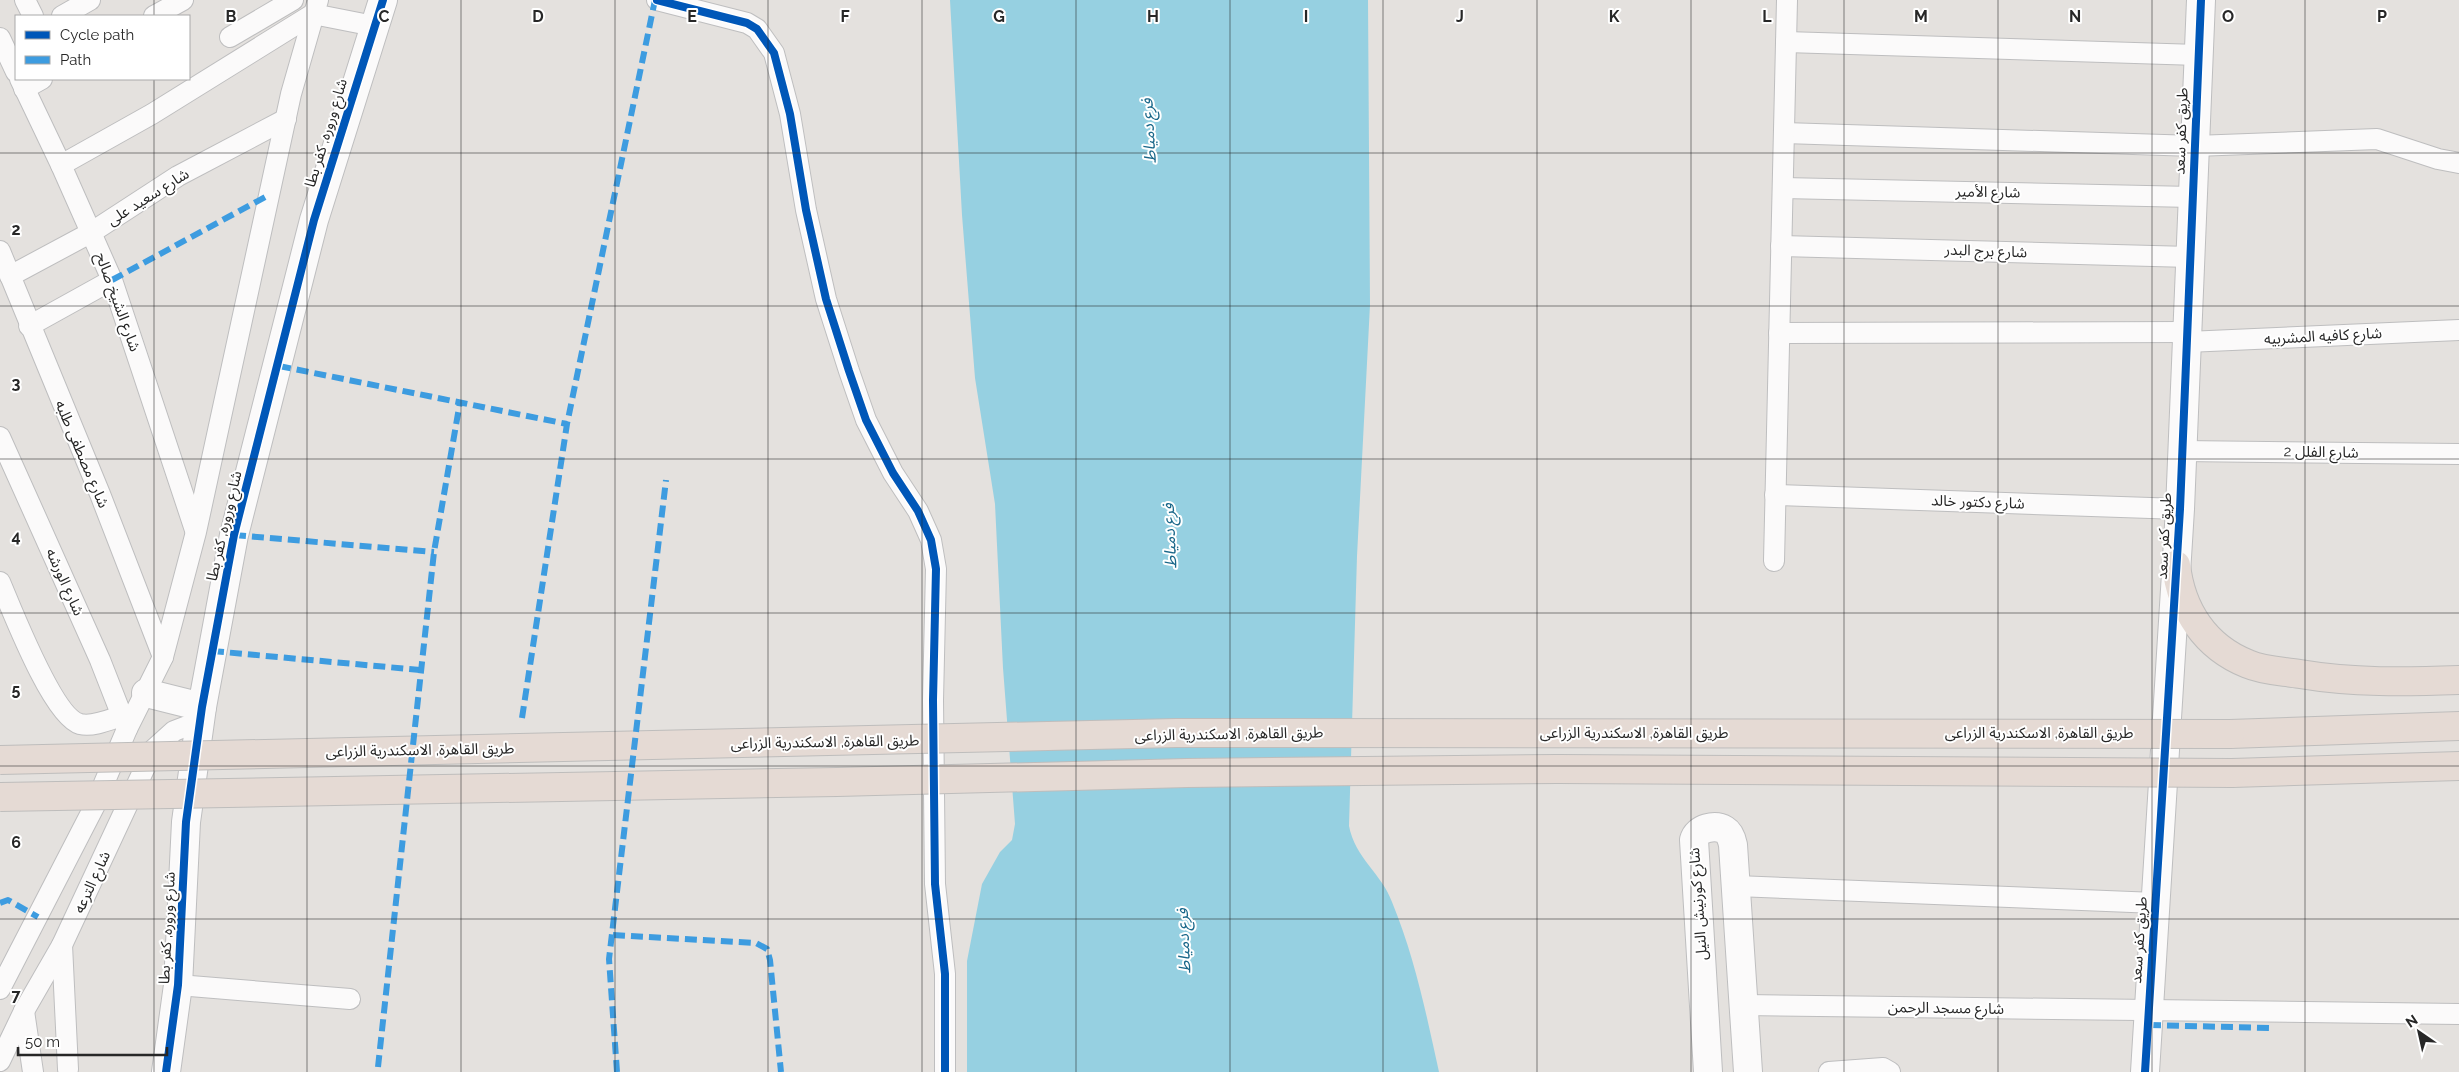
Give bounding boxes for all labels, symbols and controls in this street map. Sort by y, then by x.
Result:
text: B [226,7,237,26]
text: C [379,7,390,26]
text: D [532,7,544,26]
text: E [687,7,697,26]
text: F [840,7,850,26]
text: G [993,7,1005,26]
text: H [1147,7,1159,26]
text: I [1304,7,1308,26]
text: J [1456,7,1464,26]
text: K [1609,7,1620,26]
text: L [1762,7,1772,26]
text: M [1914,7,1928,26]
text: N [2069,7,2081,26]
text: O [2222,7,2234,26]
text: P [2377,7,2387,26]
legend [15,15,190,80]
text: Cycle path [60,26,134,44]
text: Path [60,51,91,69]
street label: شارع وروره, كفر بطا [301,76,354,190]
street label: طريق كفر سعد [2170,87,2193,175]
water label: فرع دمياط [1137,97,1163,164]
street label: شارع سعيد على [104,165,194,232]
street label: شارع الأمير [1954,182,2021,205]
text: 2 [11,220,21,239]
street label: شارع برج البدر [1943,241,2028,264]
street label: شارع الشيخ صالح [89,250,144,355]
street label: شارع كافيه المشربيه [2263,324,2383,351]
text: 3 [12,374,21,393]
street label: شارع مصطفى طلبه [48,397,113,512]
street label: شارع الفلل 2 [2283,442,2359,465]
street label: شارع وروره, كفر بطا [203,469,248,584]
street label: شارع دكتور خالد [1931,491,2025,516]
street label: طريق كفر سعد [2153,492,2176,580]
water label: فرع دمياط [1159,502,1183,569]
text: 4 [11,527,21,546]
street label: شارع الورشه [39,546,88,620]
text: 5 [12,680,21,699]
street label: طريق القاهرة, الاسكندرية الزراعى [1134,723,1324,746]
street label: طريق القاهرة, الاسكندرية الزراعى [1540,724,1728,743]
street label: طريق القاهرة, الاسكندرية الزراعى [1945,724,2133,743]
street label: طريق القاهرة, الاسكندرية الزراعى [730,731,920,754]
street label: طريق القاهرة, الاسكندرية الزراعى [325,739,515,762]
text: 6 [11,833,21,852]
street label: شارع كورنيش النيل [1685,847,1714,961]
street label: شارع الترعه [70,848,117,917]
street label: شارع وروره, كفر بطا [155,871,182,985]
street label: طريق كفر سعد [2127,896,2152,984]
water label: فرع دمياط [1173,907,1197,974]
text: 7 [12,986,21,1005]
street label: شارع مسجد الرحمن [1888,998,2005,1021]
north arrow [2394,1007,2444,1057]
text: N [2403,1012,2421,1031]
scale bar [18,1024,166,1056]
text: 50 m [25,1033,60,1051]

